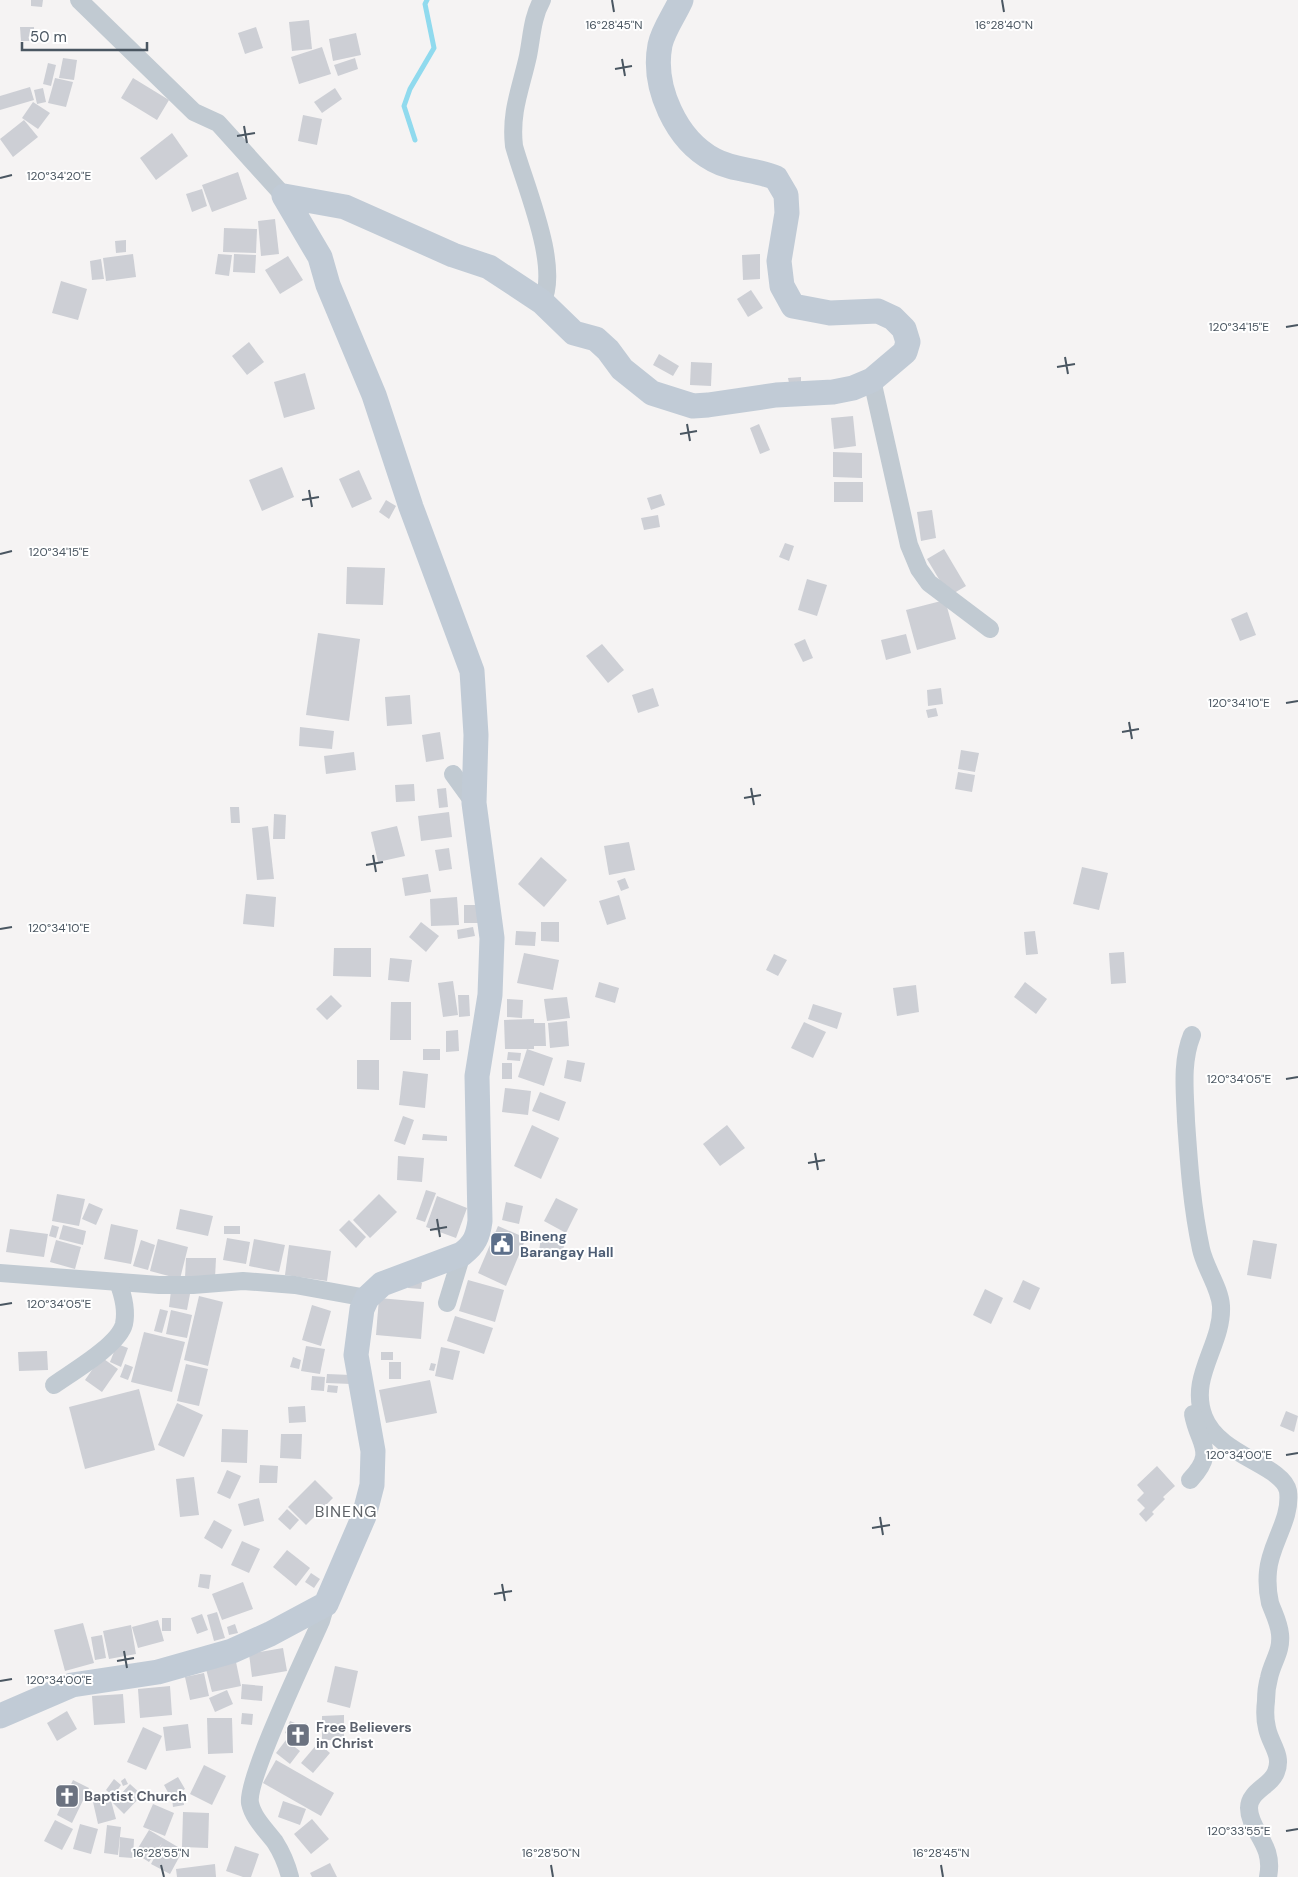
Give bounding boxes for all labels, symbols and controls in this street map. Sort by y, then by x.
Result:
text: 16°28'45"N [586,17,642,33]
text: 16°28'40"N [975,17,1033,33]
scale bar [22,20,148,52]
text: 50 m [30,27,67,47]
text: 120°34'20"E [27,168,91,184]
text: 120°34'15"E [1209,319,1269,335]
text: 120°34'15"E [29,544,89,560]
text: 120°34'10"E [1208,695,1270,711]
text: 120°34'10"E [28,920,90,936]
text: 120°34'05"E [1207,1071,1272,1087]
place label: Bineng Barangay Hall [520,1227,613,1261]
public building icon: Bineng Barangay Hall [489,1231,515,1257]
text: 120°34'05"E [27,1296,92,1312]
text: 120°34'00"E [1206,1447,1272,1463]
district label: BINENG [315,1501,377,1522]
text: 120°34'00"E [26,1672,92,1688]
place label: Free Believers in Christ [316,1718,412,1752]
church icon: Free Believers in Christ [285,1722,311,1748]
church icon: Baptist Church [54,1783,80,1809]
place label: Baptist Church [84,1787,187,1805]
text: 120°33'55"E [1207,1823,1271,1839]
text: 16°28'55"N [132,1845,190,1861]
text: 16°28'50"N [522,1845,580,1861]
text: 16°28'45"N [913,1845,969,1861]

